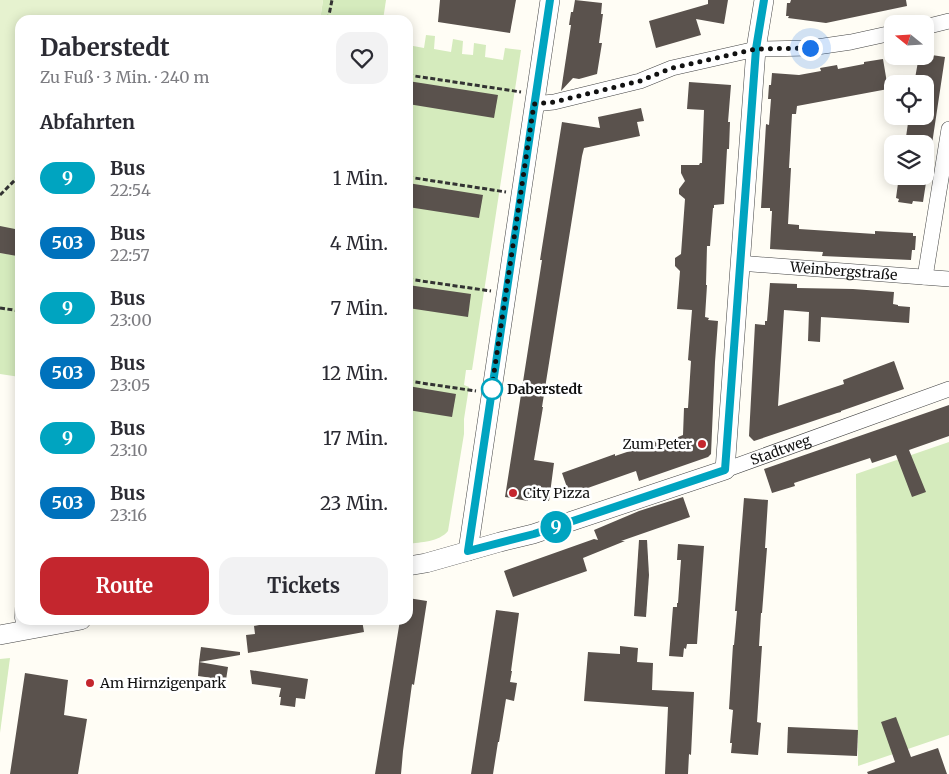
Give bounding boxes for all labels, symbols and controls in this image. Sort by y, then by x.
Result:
north arrow [884,15,934,65]
map controls [884,15,934,185]
text: Daberstedt [40,32,170,63]
button: heart [336,32,388,84]
your location [798,36,823,61]
text: Zu Fuß · 3 Min. · 240 m [40,67,209,87]
button: locate [884,75,934,125]
text: Abfahrten [40,110,135,134]
button: layers [884,135,934,185]
text: Bus [110,156,145,180]
text: 9 [62,166,73,189]
text: 1 Min. [333,166,388,190]
text: 22:54 [110,180,151,200]
text: Bus [110,221,145,245]
text: 503 [52,231,83,254]
text: 4 Min. [330,231,388,255]
text: 22:57 [110,245,150,265]
street label: Weinbergstraße [788,258,898,284]
text: Bus [110,286,145,310]
text: 9 [62,296,73,319]
text: 7 Min. [331,296,388,320]
text: 23:00 [110,310,152,330]
text: Bus [110,351,145,375]
text: 503 [52,361,83,384]
text: 12 Min. [322,361,388,385]
text: 23:05 [110,375,150,395]
marker: Daberstedt [481,378,503,400]
place label: Daberstedt [507,380,583,398]
text: Bus [110,416,145,440]
text: 9 [62,426,73,449]
text: 17 Min. [323,426,388,450]
street label: Stadtweg [748,431,814,469]
place label: Zum Peter [622,435,692,453]
marker: Zum Peter [696,438,708,450]
text: 23:10 [110,440,147,460]
text: Bus [110,481,145,505]
place label: City Pizza [523,484,590,502]
marker: City Pizza [507,487,519,499]
text: 503 [52,491,83,514]
text: 23 Min. [320,491,388,515]
text: 23:16 [110,505,147,525]
line badge: 9 [540,511,572,543]
text: 9 [550,515,562,538]
button: Route [40,557,209,615]
button: Tickets [219,557,388,615]
place label: Am Hirnzigenpark [99,674,226,692]
marker: Am Hirnzigenpark [84,677,96,689]

